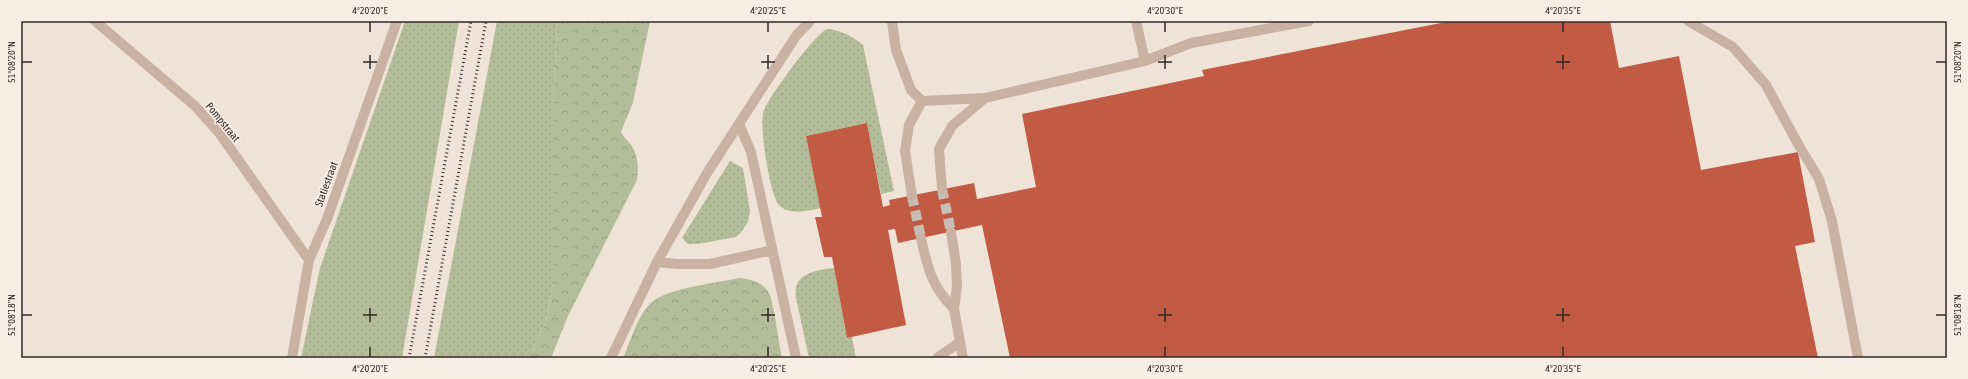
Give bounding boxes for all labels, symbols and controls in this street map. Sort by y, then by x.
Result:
text: 4°20'20"E [352,5,388,16]
text: 4°20'25"E [750,5,786,16]
text: 4°20'30"E [1147,5,1183,16]
text: 4°20'35"E [1545,5,1581,16]
text: 51°08'20"N [6,41,17,83]
text: 51°08'20"N [1952,41,1963,83]
street label: Pompstraat [204,100,242,144]
street label: Statiestraat [312,160,340,208]
text: 51°08'18"N [6,294,17,336]
text: 51°08'18"N [1952,294,1963,336]
text: 4°20'20"E [352,363,388,374]
text: 4°20'25"E [750,363,786,374]
text: 4°20'30"E [1147,363,1183,374]
text: 4°20'35"E [1545,363,1581,374]

